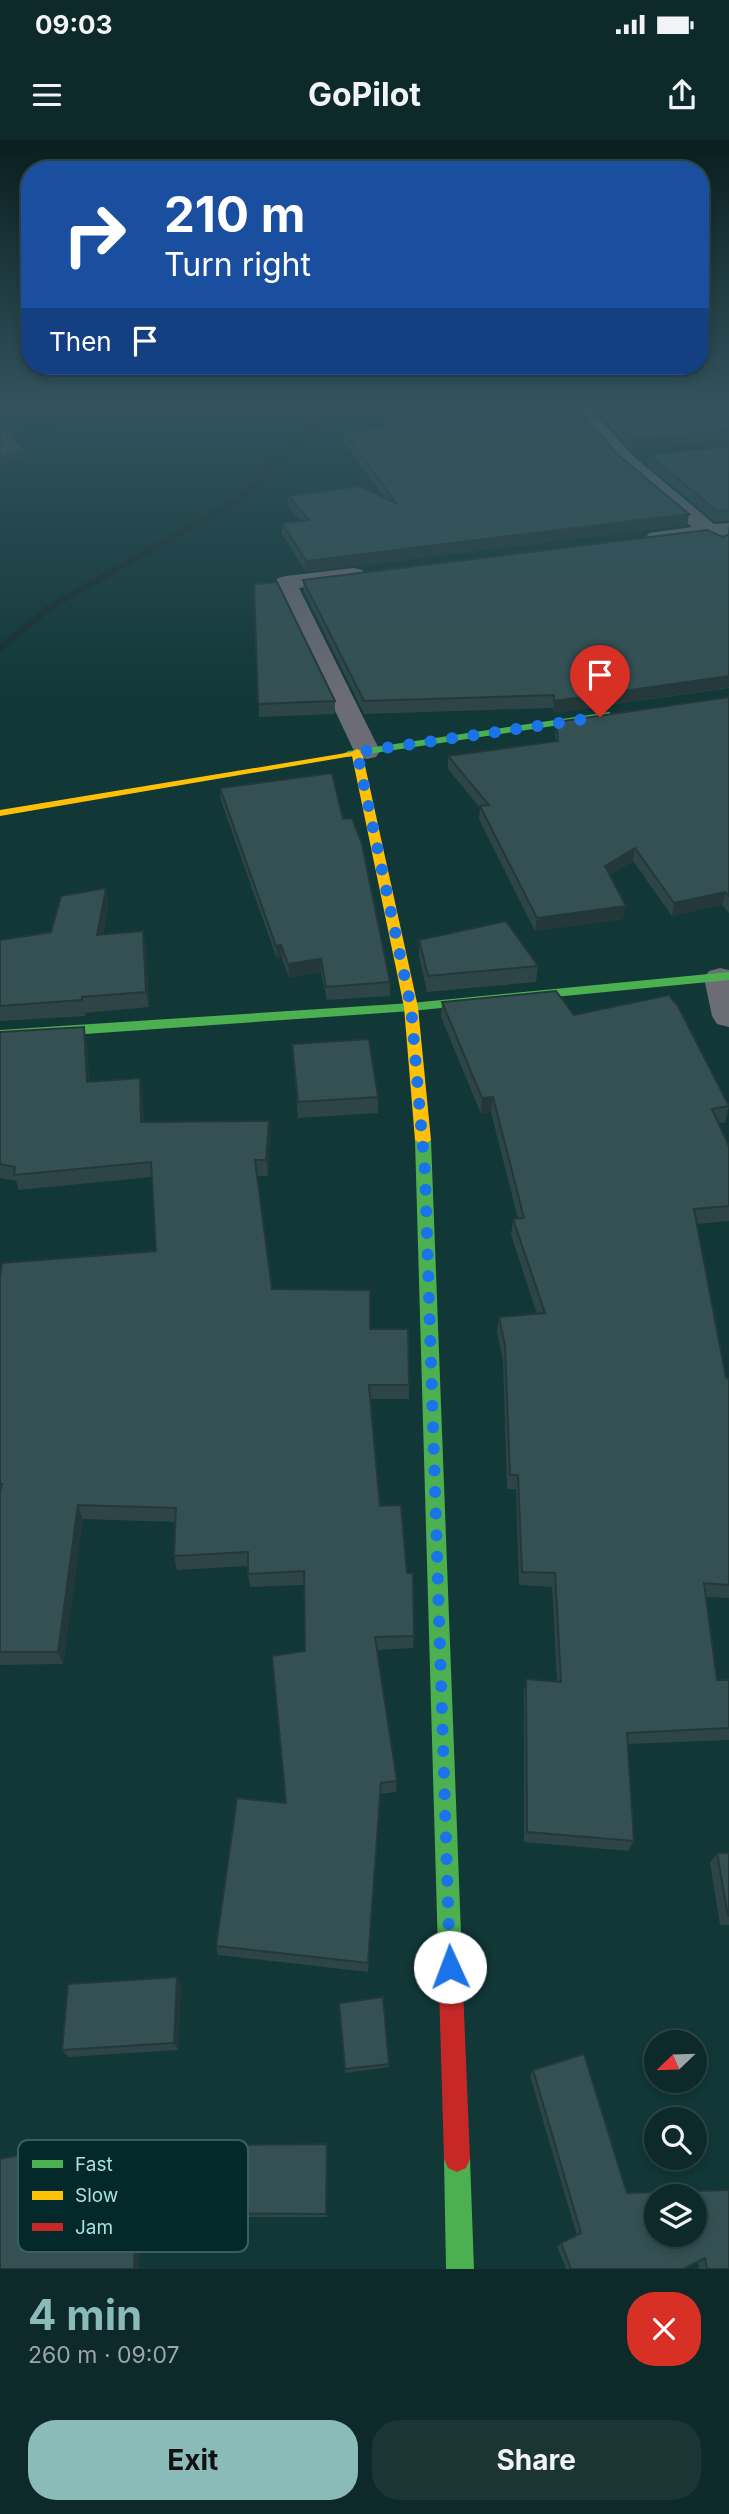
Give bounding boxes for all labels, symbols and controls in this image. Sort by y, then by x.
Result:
text: 09:03 [35,9,112,40]
text: GoPilot [308,75,421,114]
icon: menu [28,76,66,114]
icon: share [663,76,701,114]
text: 210 m [164,185,305,244]
icon: right [49,189,140,280]
text: Turn right [164,245,311,284]
icon: arrive [126,322,164,360]
text: Then [49,326,112,357]
pin [570,645,630,717]
icon: arrive [581,656,619,694]
position arrow [413,1930,487,2004]
north arrow [644,2030,707,2093]
map controls [644,2030,707,2247]
button: search [644,2107,707,2170]
legend [18,2140,248,2252]
text: Fast [75,2153,113,2176]
text: Slow [75,2184,118,2207]
button: layers [644,2184,707,2247]
text: Jam [75,2216,113,2239]
text: 4 min [28,2289,142,2340]
button: close [627,2292,701,2366]
text: 260 m · 09:07 [28,2341,179,2369]
button: Exit [28,2420,358,2500]
button: Share [372,2420,701,2500]

